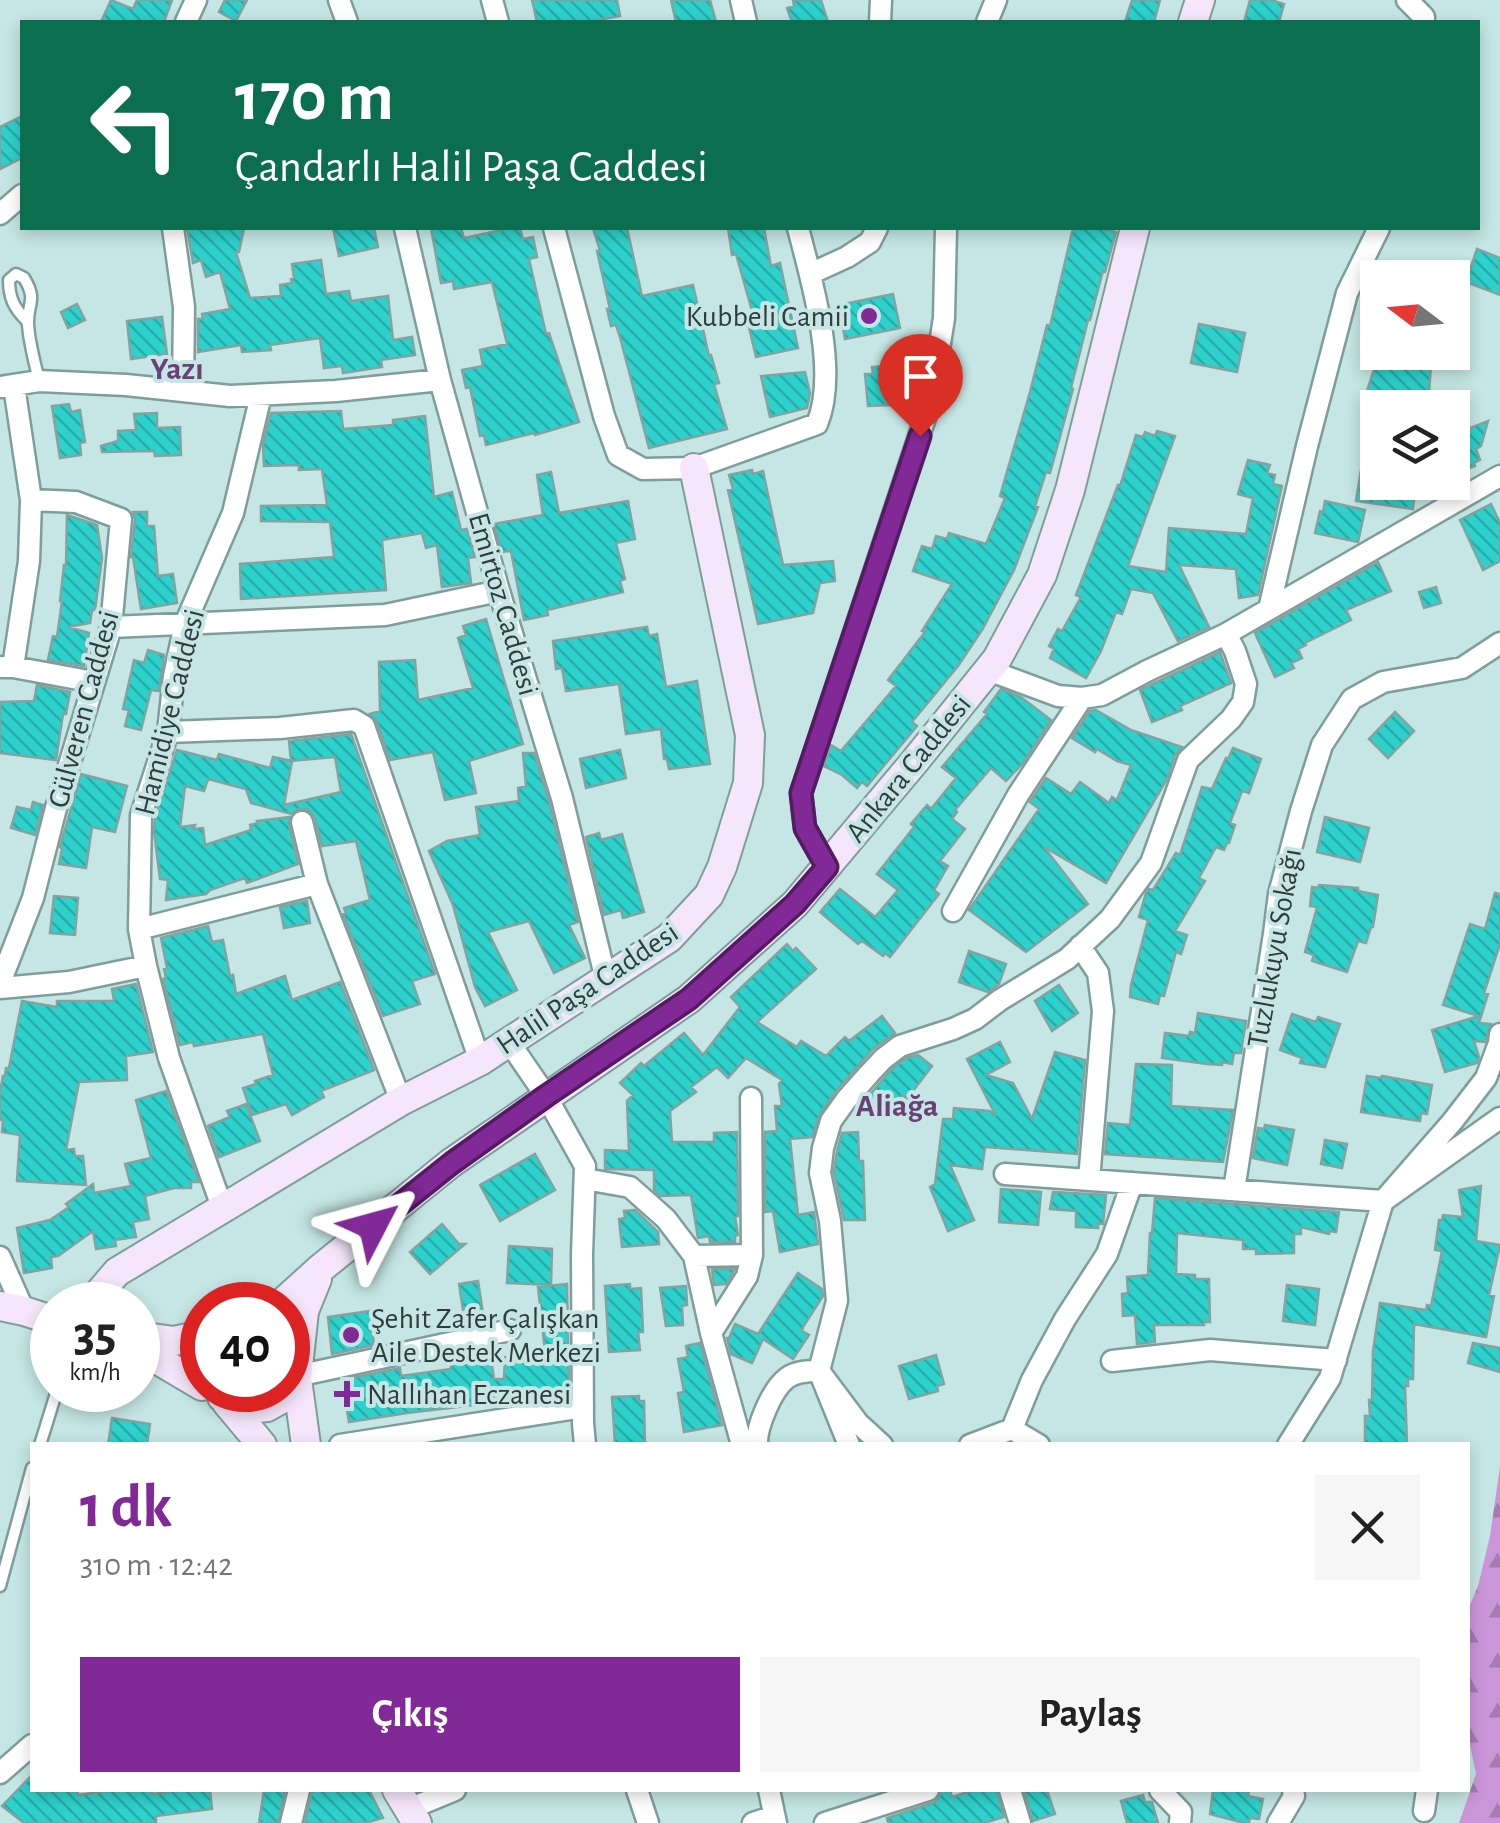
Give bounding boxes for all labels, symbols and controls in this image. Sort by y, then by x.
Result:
icon: left [70,60,200,190]
text: 170 m [235,63,394,133]
text: Çandarlı Halil Paşa Caddesi [235,145,708,190]
north arrow [1360,260,1470,370]
map controls [1360,260,1470,500]
place label: Kubbeli Camii [686,302,849,332]
marker: Kubbeli Camii [858,305,880,327]
pin [878,334,963,437]
icon: arrive [893,349,948,404]
district label: Yazı [150,353,204,385]
button: layers [1360,390,1470,500]
street label: Emirtoz Caddesi [463,509,543,699]
street label: Hamidiye Caddesi [130,606,210,818]
street label: Gülveren Caddesi [43,607,125,811]
street label: Ankara Caddesi [840,689,977,848]
street label: Tuzlukuyu Sokağı [1243,846,1307,1050]
street label: Halil Paşa Caddesi [491,917,684,1061]
district label: Aliağa [856,1090,938,1122]
position arrow [321,1174,425,1278]
speed limit sign: 40 [180,1282,310,1412]
place label: Şehit Zafer Çalışkan Aile Destek Merkezi [371,1304,601,1368]
text: 35 [73,1310,117,1360]
marker: Şehit Zafer Çalışkan Aile Destek Merkezi [340,1324,362,1346]
text: km/h [69,1360,121,1385]
place label: Nallıhan Eczanesi [367,1380,571,1410]
marker: Nallıhan Eczanesi [336,1383,358,1405]
button: close [1315,1475,1420,1580]
text: 1 dk [80,1478,172,1538]
text: 310 m · 12:42 [80,1549,233,1581]
button: Çıkış [80,1657,740,1772]
button: Paylaş [760,1657,1420,1772]

